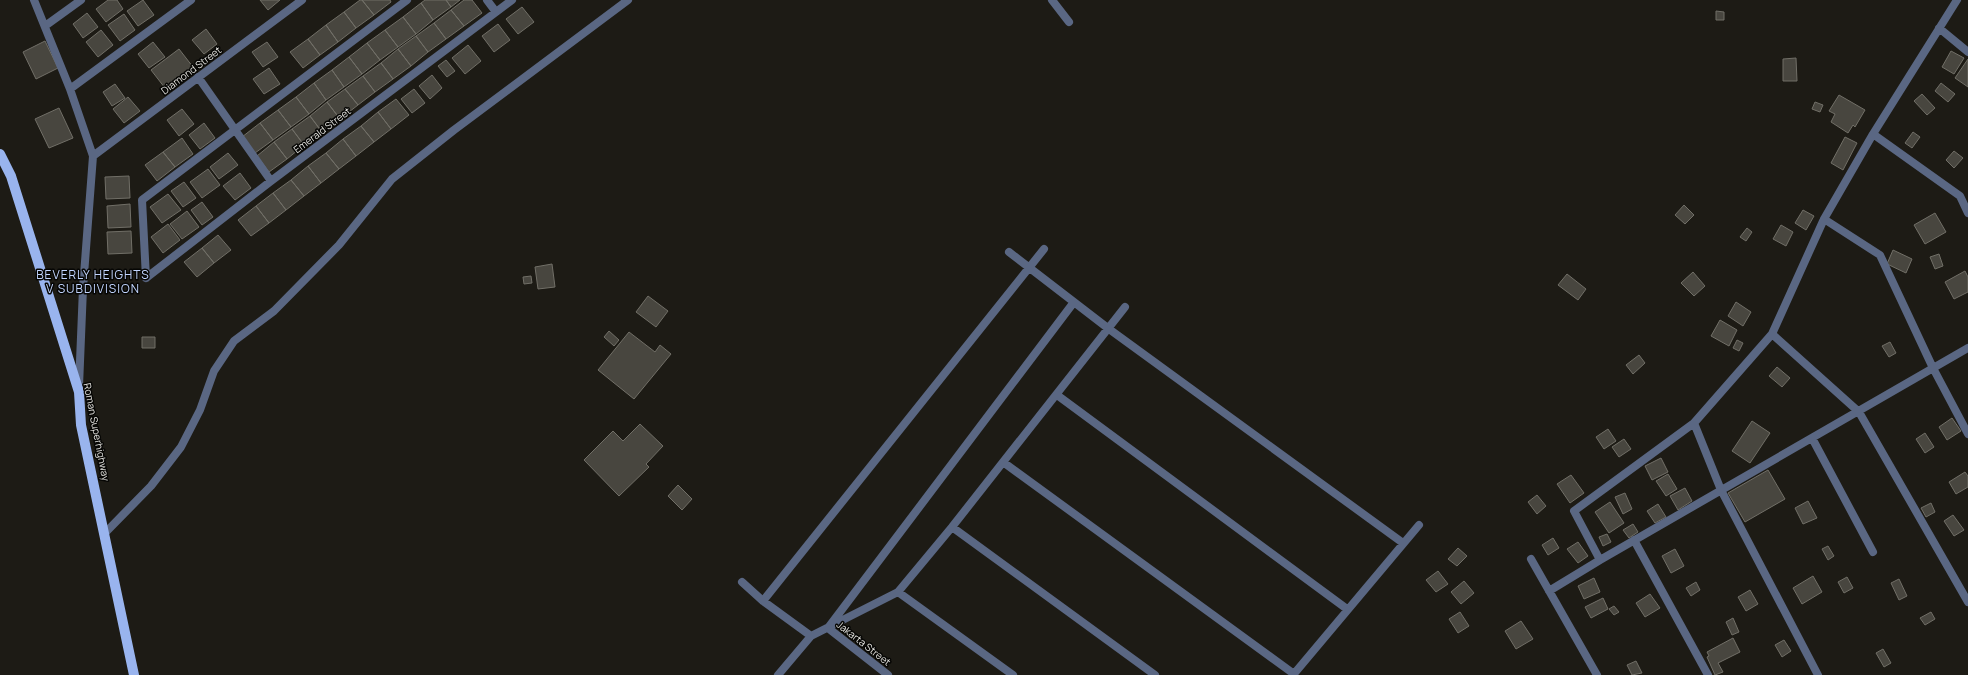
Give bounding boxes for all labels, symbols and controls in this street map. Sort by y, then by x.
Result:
street label: Diamond Street [158,43,224,97]
street label: Emerald Street [290,104,354,156]
district label: BEVERLY HEIGHTS V SUBDIVISION [36,266,150,297]
street label: Roman Superhighway [81,382,114,483]
street label: Jakarta Street [834,617,894,669]

